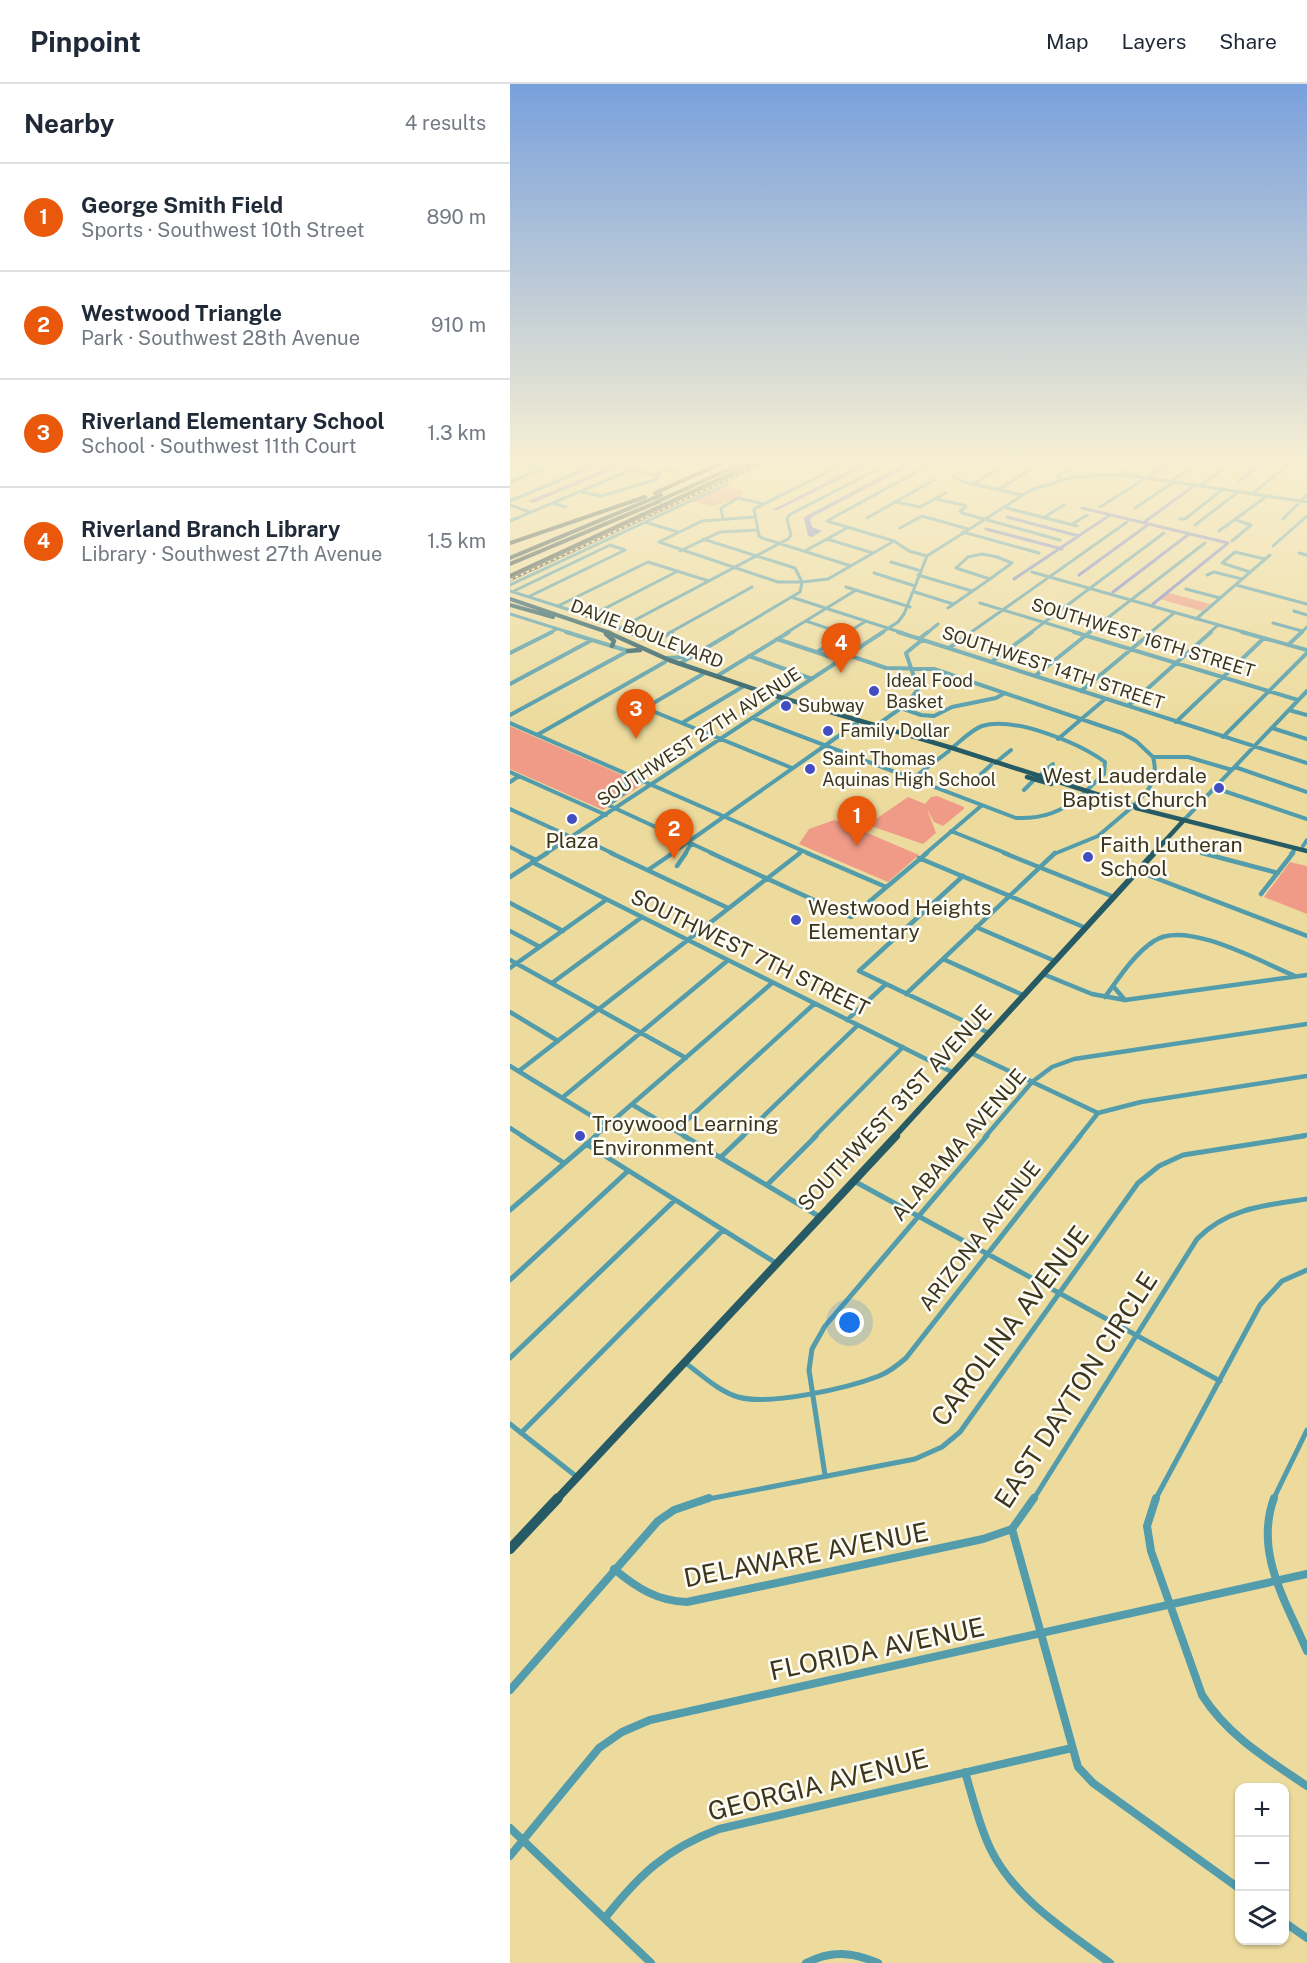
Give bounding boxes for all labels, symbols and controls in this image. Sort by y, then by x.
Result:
text: Pinpoint [30,25,141,58]
text: Map [1046,29,1089,54]
text: Layers [1122,29,1186,54]
text: Share [1219,29,1277,54]
text: Nearby [24,108,114,139]
text: 4 results [405,111,486,135]
text: George Smith Field [81,192,283,218]
text: 1 [39,205,48,229]
text: 890 m [426,205,486,229]
text: Sports · Southwest 10th Street [81,218,365,242]
text: Westwood Triangle [81,300,282,326]
text: 2 [37,313,50,337]
text: 910 m [431,313,486,337]
text: Park · Southwest 28th Avenue [81,326,360,350]
text: Riverland Elementary School [81,408,385,434]
text: 3 [37,421,50,445]
text: 1.3 km [427,421,486,445]
text: School · Southwest 11th Court [81,434,357,458]
text: Riverland Branch Library [81,516,340,542]
text: 4 [37,529,50,553]
text: 1.5 km [427,529,486,553]
text: Library · Southwest 27th Avenue [81,542,382,566]
street label: SOUTHWEST 16TH STREET [1029,593,1258,682]
street label: DAVIE BOULEVARD [568,595,727,672]
street label: SOUTHWEST 14TH STREET [939,622,1167,714]
pin: 4 [822,624,860,673]
street label: SOUTHWEST 27TH AVENUE [593,663,805,810]
place label: Ideal Food Basket [886,670,973,712]
marker: Ideal Food Basket [867,684,881,698]
pin: 3 [616,690,656,739]
place label: Subway [798,695,865,716]
marker: Subway [779,699,793,713]
place label: Family Dollar [840,720,950,741]
marker: Family Dollar [821,724,835,738]
place label: Saint Thomas Aquinas High School [822,748,996,790]
marker: Saint Thomas Aquinas High School [803,762,817,776]
place label: West Lauderdale Baptist Church [1043,763,1207,812]
marker: West Lauderdale Baptist Church [1212,781,1226,795]
pin: 1 [838,796,876,846]
pin: 2 [654,810,694,859]
marker: Plaza [565,812,579,826]
place label: Plaza [545,828,599,853]
place label: Faith Lutheran School [1100,832,1243,881]
marker: Faith Lutheran School [1081,850,1095,864]
street label: SOUTHWEST 7TH STREET [627,884,874,1021]
place label: Westwood Heights Elementary [808,895,992,944]
marker: Westwood Heights Elementary [789,913,803,927]
street label: SOUTHWEST 31ST AVENUE [792,999,997,1216]
street label: ALABAMA AVENUE [886,1064,1031,1226]
place label: Troywood Learning Environment [592,1111,778,1160]
marker: Troywood Learning Environment [573,1129,587,1143]
street label: ARIZONA AVENUE [913,1156,1046,1315]
street label: CAROLINA AVENUE [924,1220,1095,1432]
street label: EAST DAYTON CIRCLE [988,1266,1164,1514]
your location [835,1308,864,1337]
street label: DELAWARE AVENUE [681,1516,931,1593]
street label: FLORIDA AVENUE [766,1611,987,1686]
street label: GEORGIA AVENUE [705,1742,931,1827]
map controls [1235,1783,1289,1945]
button: + [1235,1783,1289,1837]
button: − [1235,1837,1289,1891]
button: layers [1235,1891,1289,1945]

